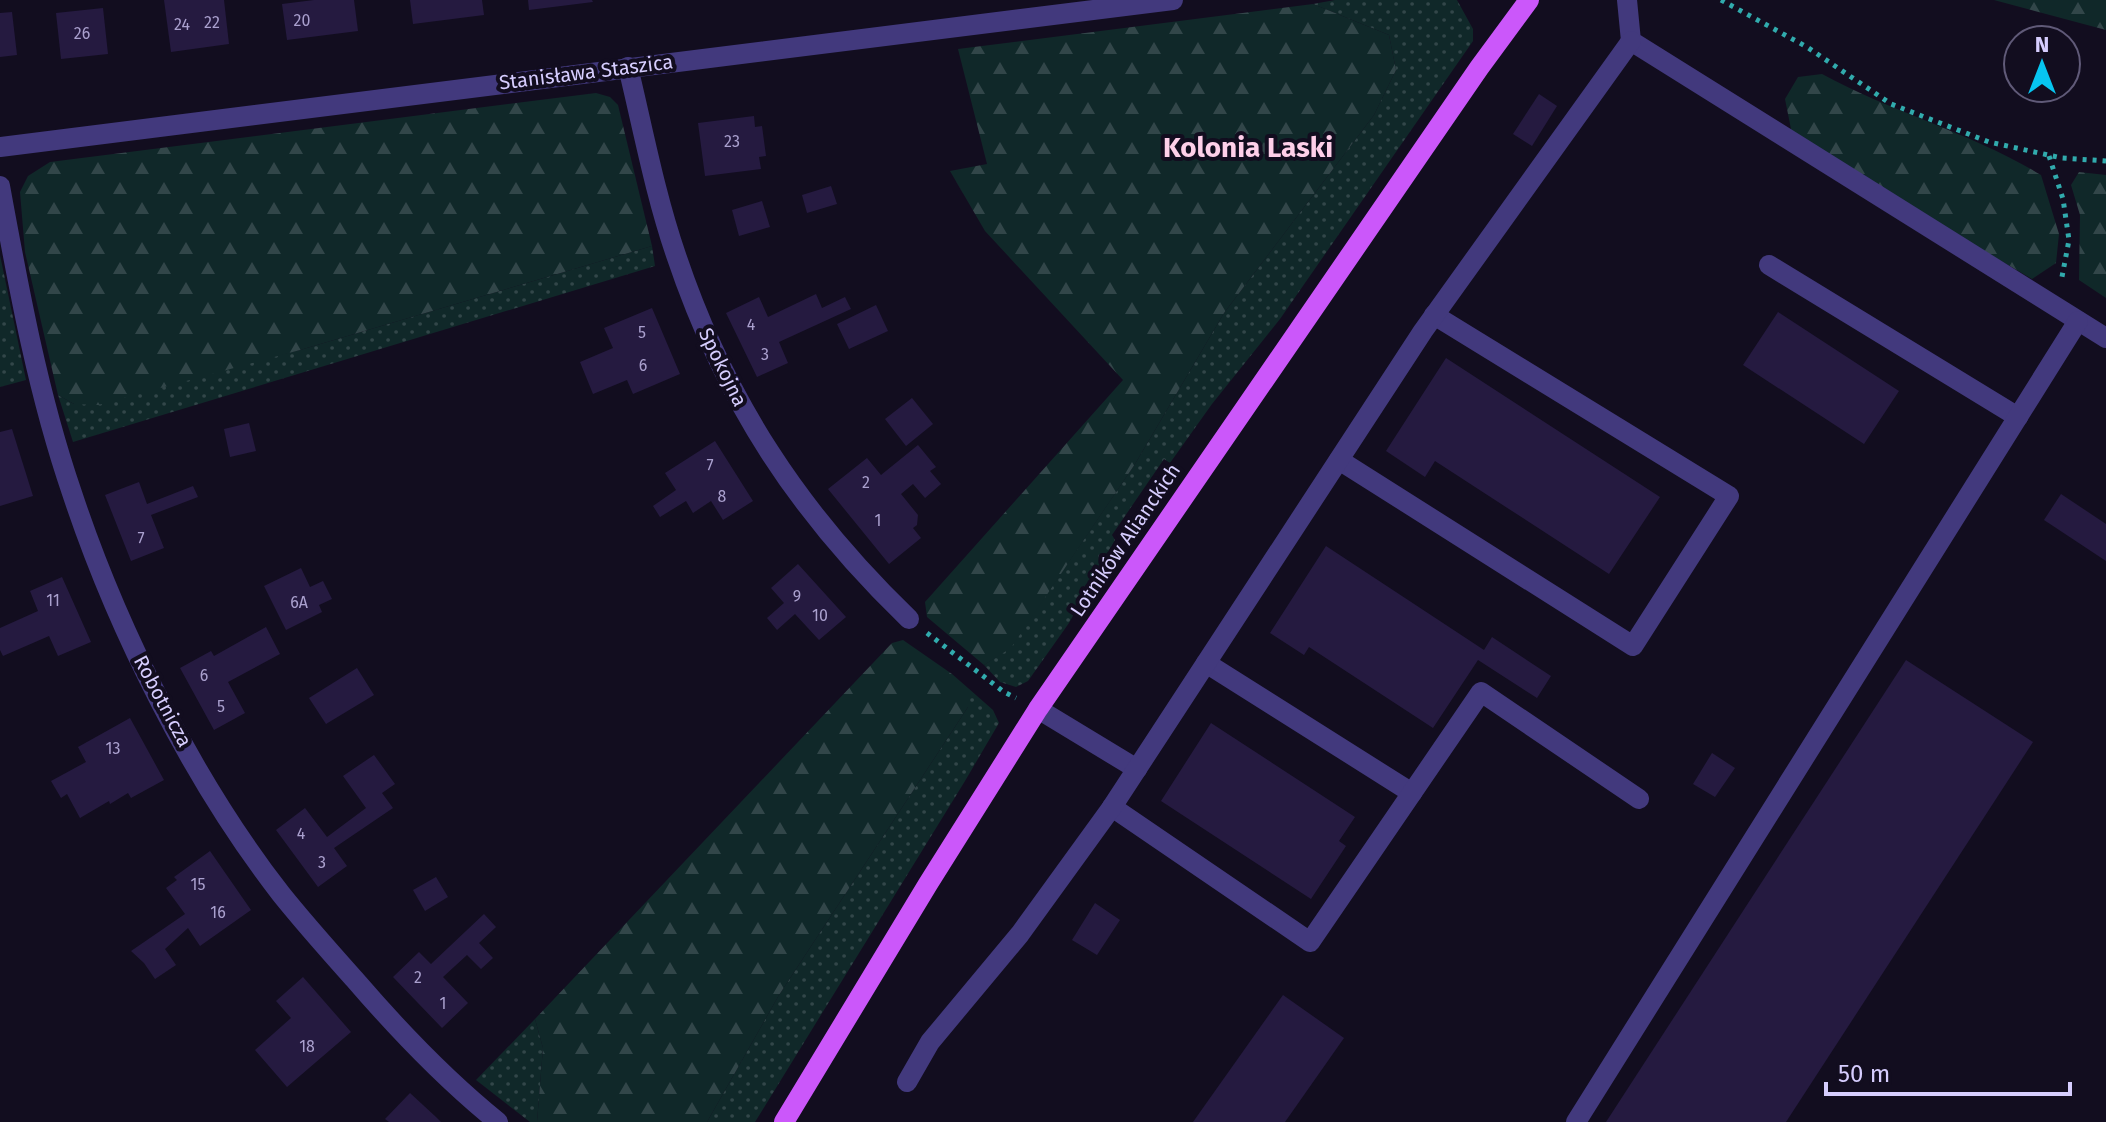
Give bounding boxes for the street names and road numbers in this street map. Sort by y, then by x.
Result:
street label: Stanisława Staszica [498,49,674,95]
street label: Spokojna [694,324,752,410]
street label: Lotników Alianckich [1065,459,1185,621]
street label: Robotnicza [129,651,197,751]

